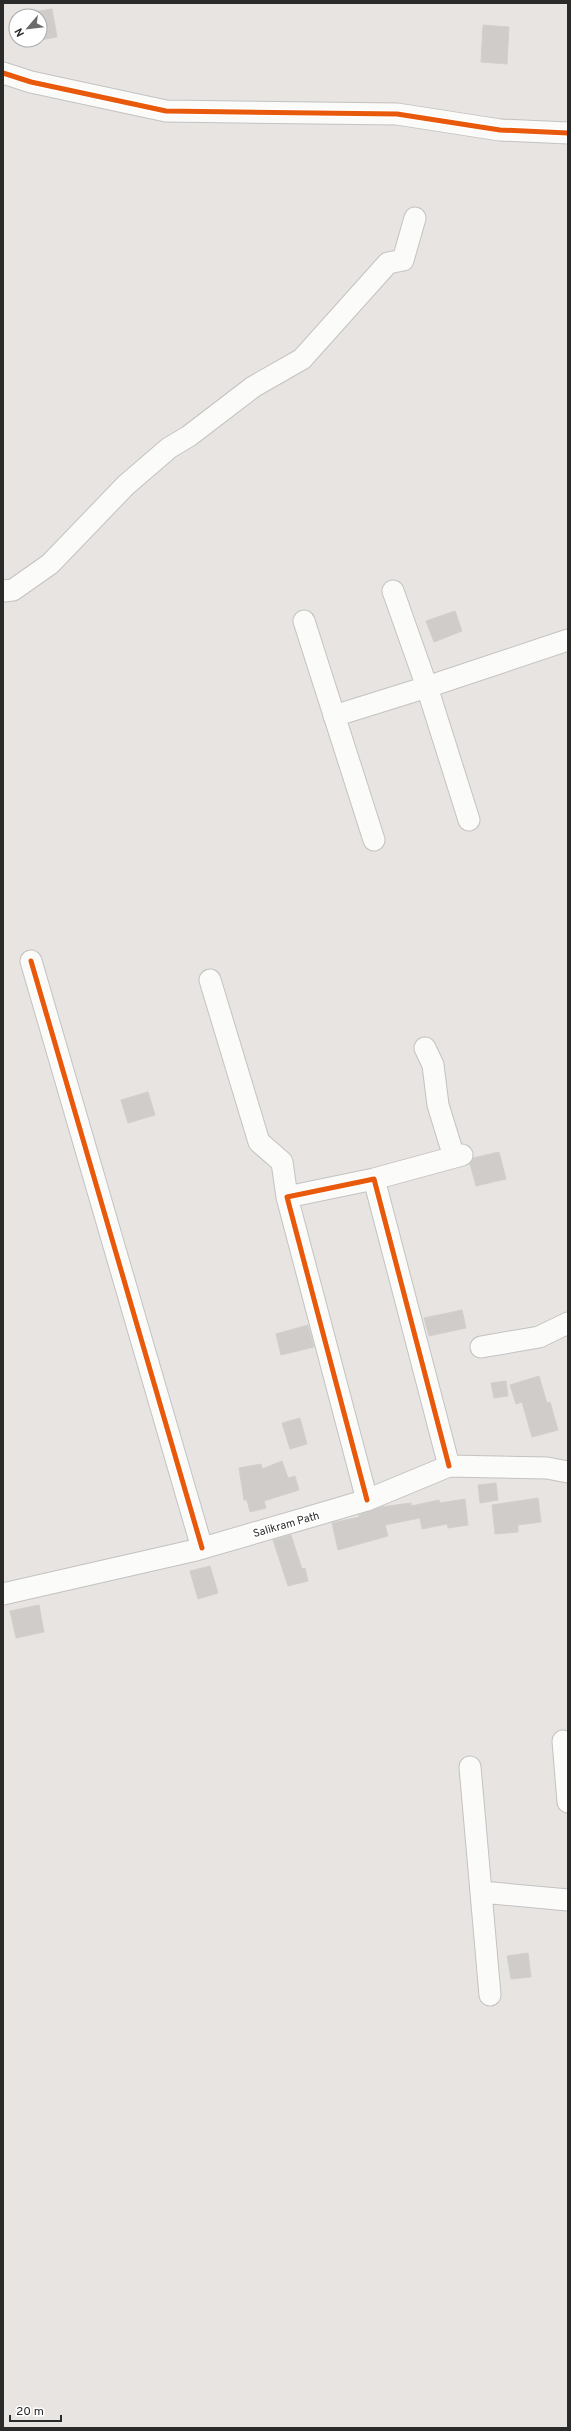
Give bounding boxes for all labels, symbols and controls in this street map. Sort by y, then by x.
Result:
north arrow [8,8,48,48]
text: N [12,25,28,39]
street label: Salikram Path [252,1509,321,1541]
scale bar [10,2397,61,2423]
text: 20 m [16,2404,44,2420]

